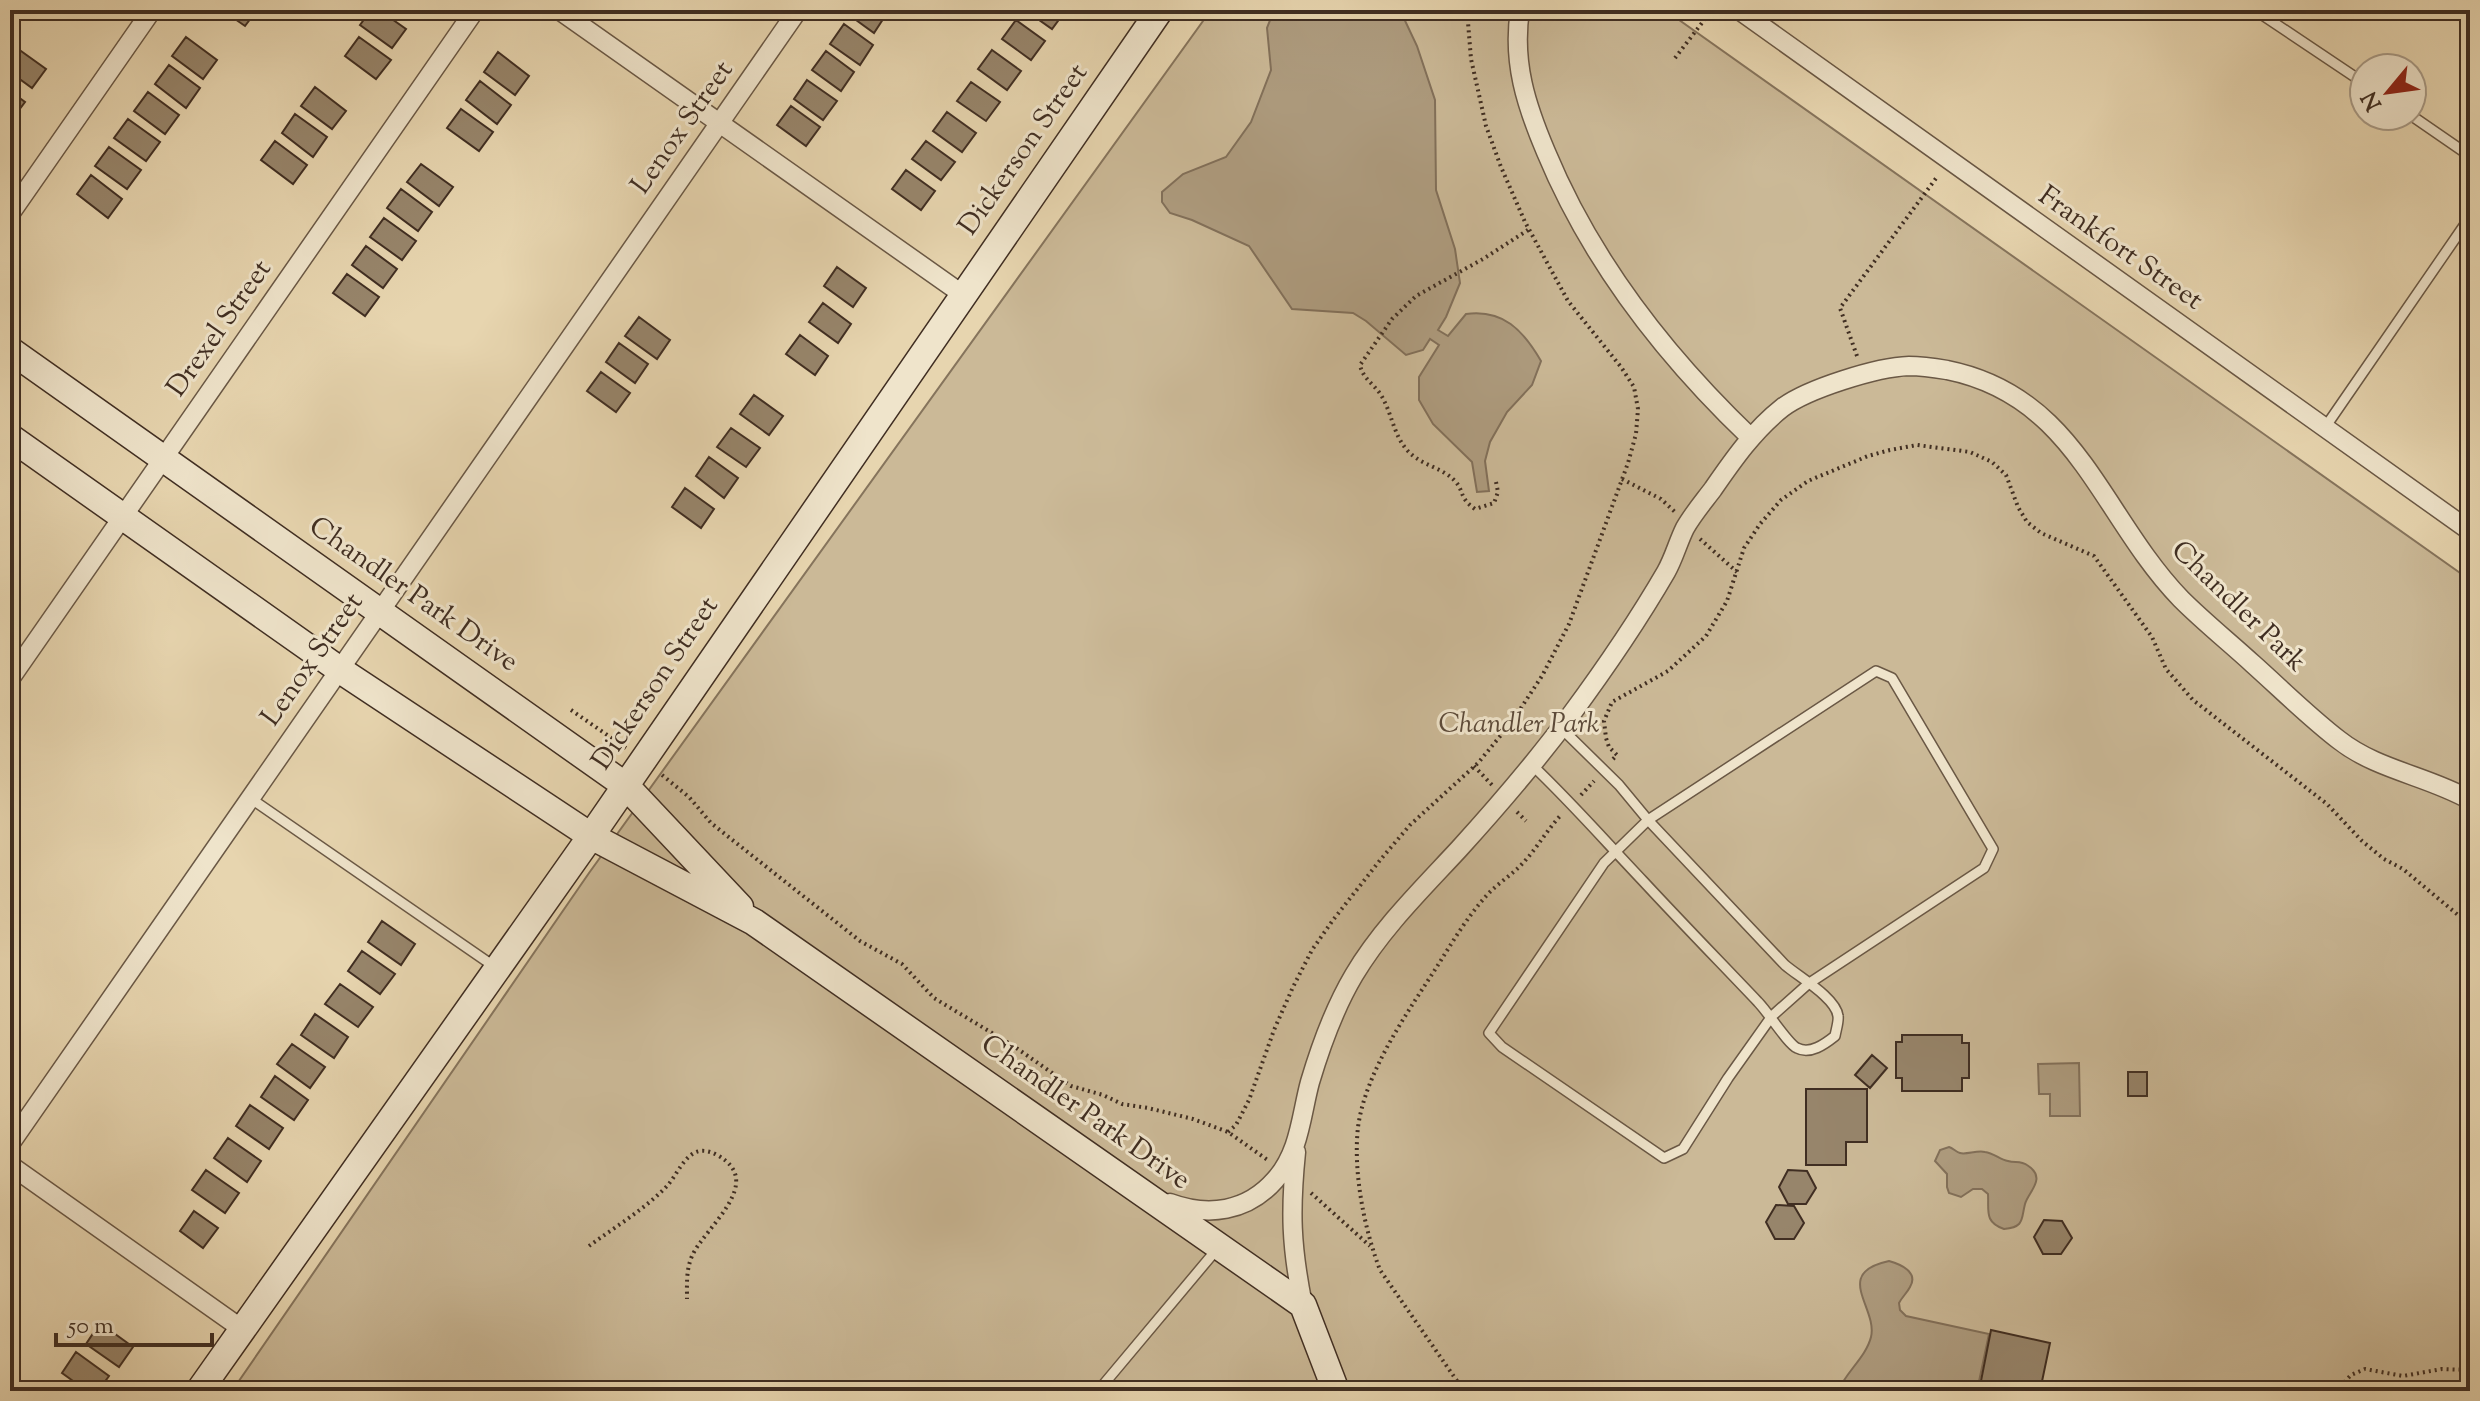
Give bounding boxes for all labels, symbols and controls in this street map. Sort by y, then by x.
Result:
north arrow [2348,52,2428,132]
street label: Lenox Street [622,53,744,203]
street label: Dickerson Street [950,55,1099,244]
text: N [2355,84,2391,116]
street label: Frankfort Street [2029,177,2211,321]
street label: Drexel Street [158,252,282,406]
street label: Chandler Park Drive [300,508,526,682]
street label: Chandler Park [2161,532,2315,682]
street label: Lenox Street [252,585,374,735]
street label: Dickerson Street [583,589,729,779]
park label: Chandler Park [1439,705,1600,745]
street label: Chandler Park Drive [972,1026,1198,1200]
scale bar [56,1297,212,1347]
text: 50 m [66,1310,114,1344]

